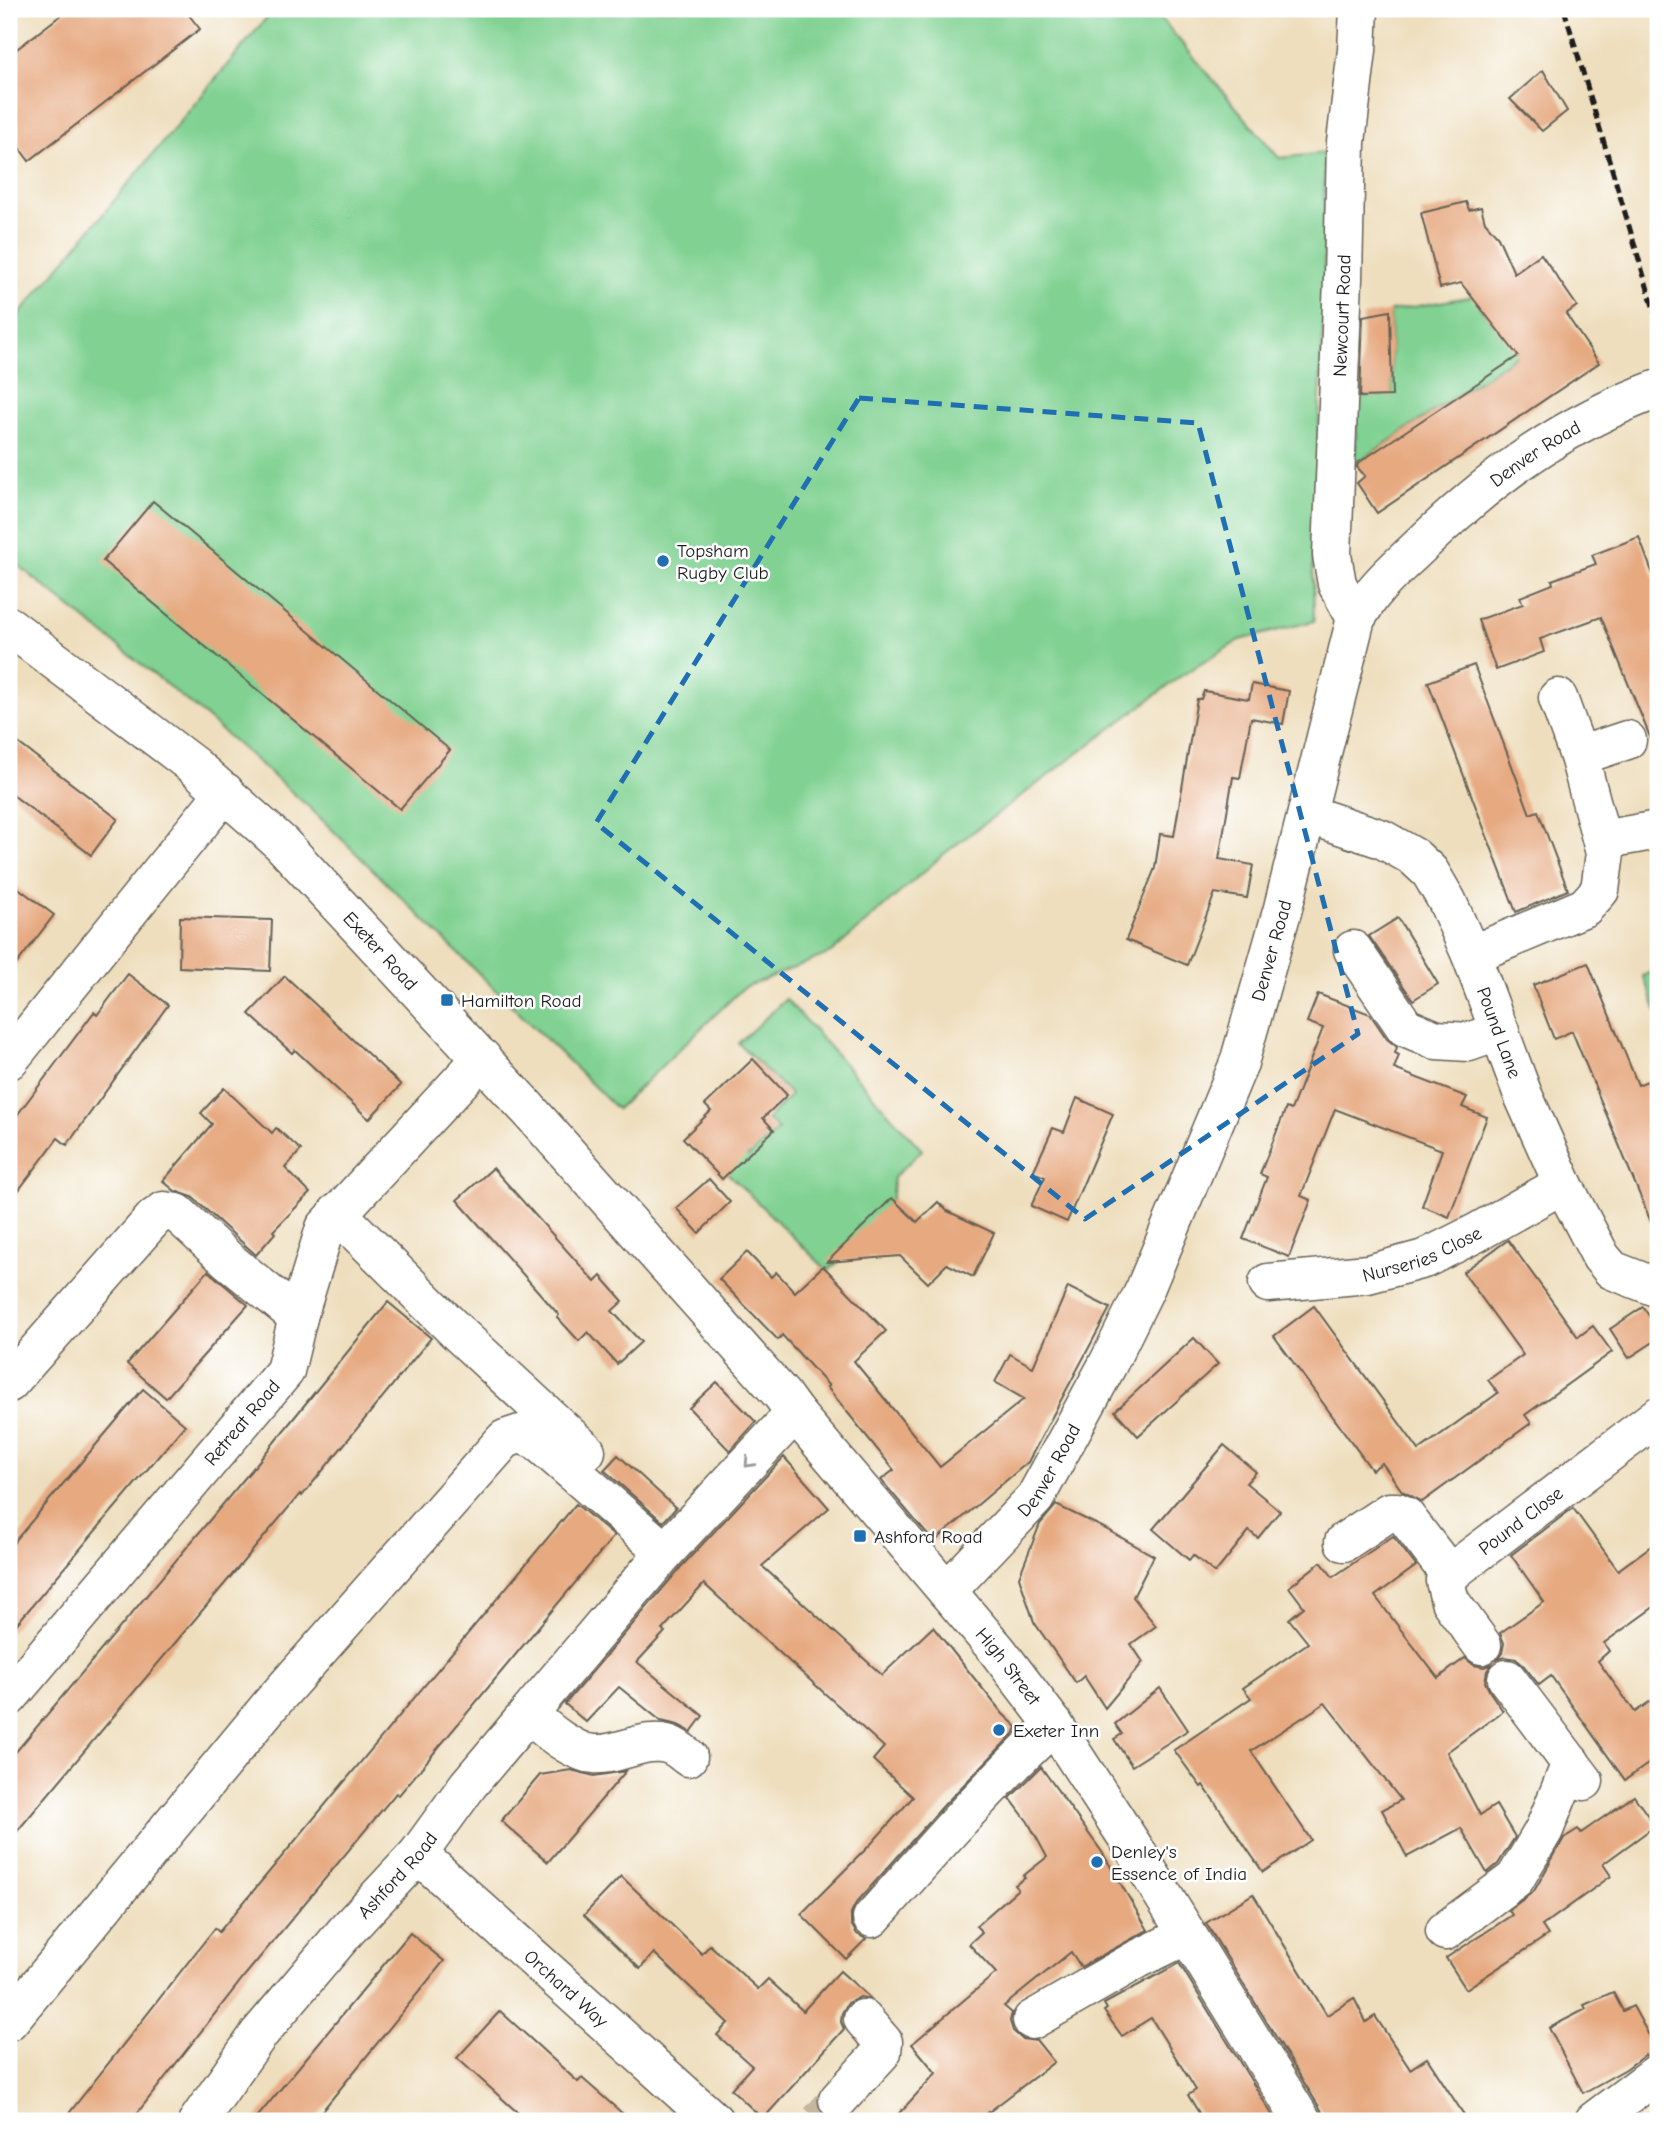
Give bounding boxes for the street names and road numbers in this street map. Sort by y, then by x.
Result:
street label: Newcourt Road [1329,254,1356,377]
street label: Denver Road [1486,416,1584,492]
street label: Denver Road [1247,898,1297,1004]
street label: Exeter Road [338,908,422,995]
street label: Pound Lane [1472,984,1526,1081]
street label: Nurseries Close [1360,1222,1485,1287]
street label: Retreat Road [200,1376,285,1470]
street label: Denver Road [1013,1420,1085,1522]
street label: Pound Close [1475,1482,1567,1560]
street label: High Street [971,1623,1045,1710]
street label: Ashford Road [353,1828,442,1923]
street label: Orchard Way [519,1945,613,2032]

